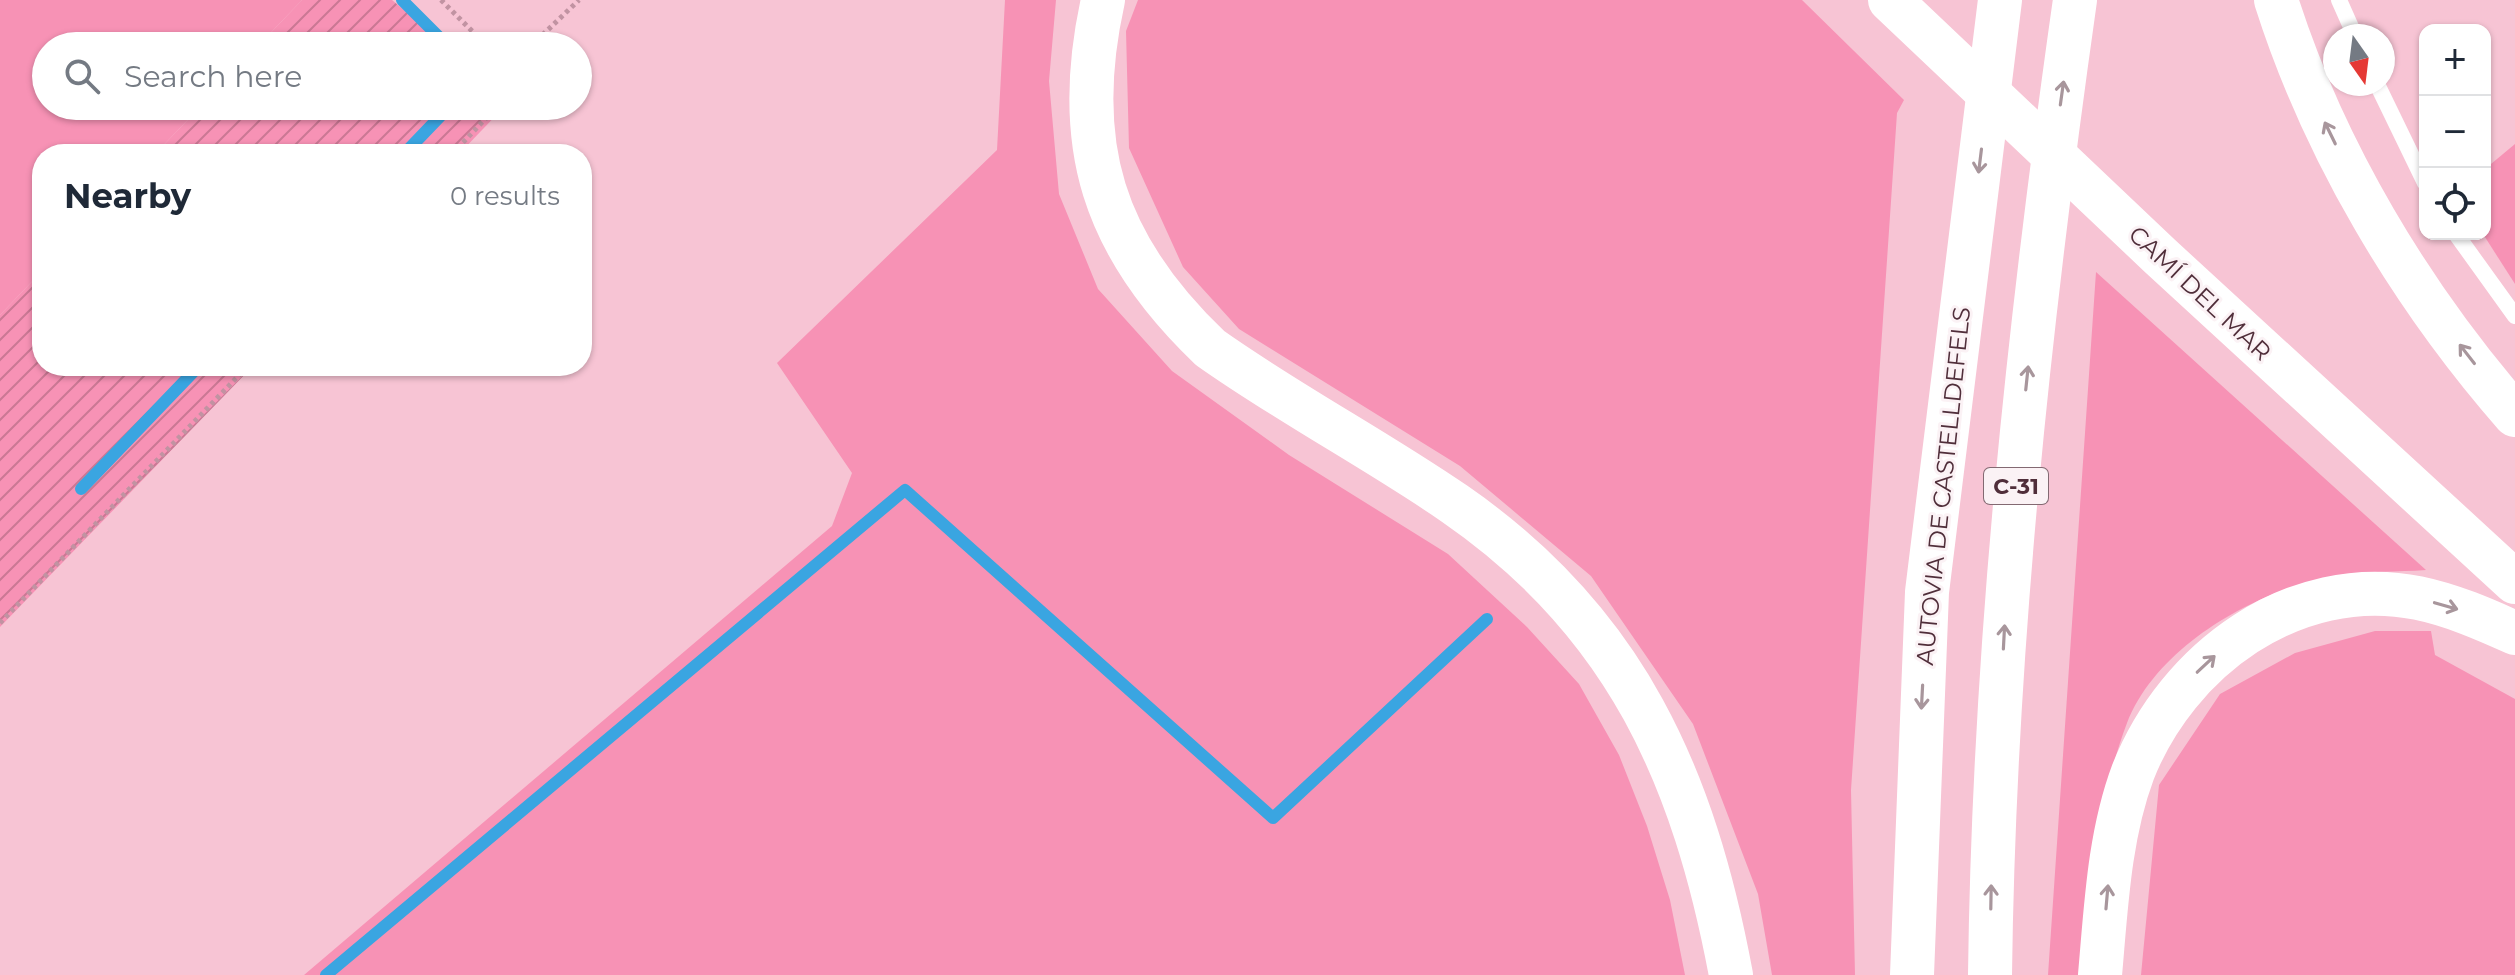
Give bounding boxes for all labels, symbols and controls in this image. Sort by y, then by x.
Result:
north arrow [2323,24,2395,96]
map controls [2419,24,2491,240]
button: + [2419,24,2491,96]
search box [32,32,592,120]
icon: search [60,54,104,98]
text: Search here [124,58,302,95]
one-way arrow [2055,80,2070,106]
button: − [2419,96,2491,168]
one-way arrow [2322,122,2337,146]
one-way arrow [1973,147,1988,174]
button: locate [2419,168,2491,240]
text: Nearby [64,175,191,217]
text: 0 results [450,180,560,212]
street label: CAMÍ DEL MAR [2123,220,2277,366]
street label: AUTOVIA DE CASTELLDEFELS [1910,305,1976,667]
one-way arrow [2458,344,2475,365]
one-way arrow [2019,365,2034,392]
road number: C-31 [1984,468,2048,504]
one-way arrow [2433,599,2459,614]
one-way arrow [1996,624,2011,651]
one-way arrow [2195,655,2215,673]
one-way arrow [1914,683,1929,710]
one-way arrow [1983,884,1999,911]
one-way arrow [2100,884,2115,911]

